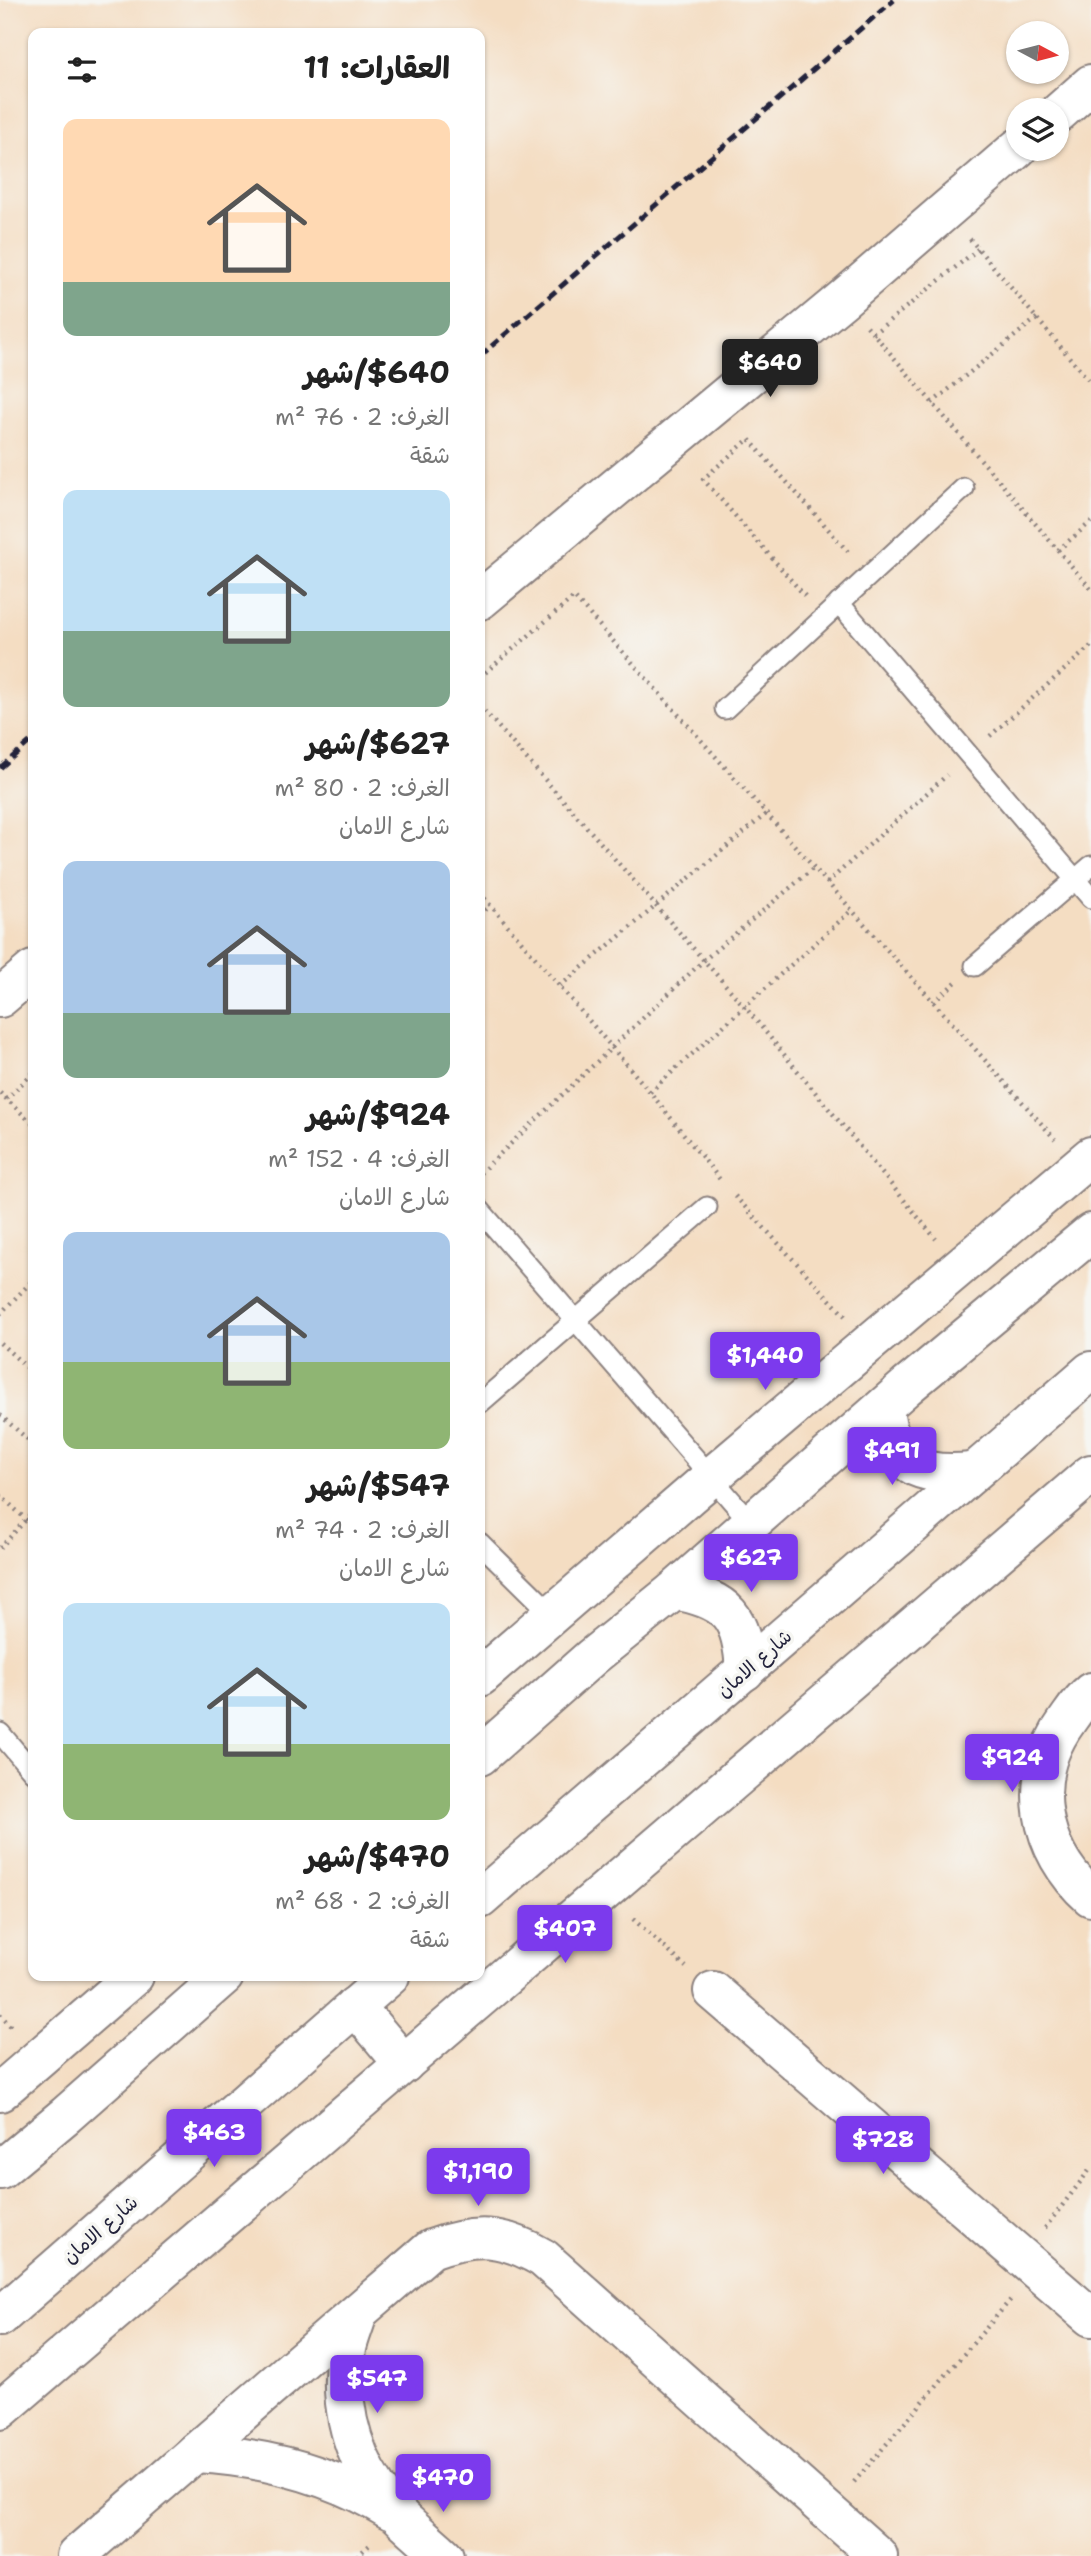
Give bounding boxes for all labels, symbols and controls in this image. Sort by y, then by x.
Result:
north arrow [1006,21,1069,84]
map controls [1006,21,1069,161]
text: العقارات: 11 [303,47,450,88]
icon: filters [63,51,101,89]
button: layers [1006,98,1069,161]
icon: home [194,165,320,291]
pin: $640 [729,340,811,399]
text: $640 [738,347,802,377]
text: $640/شهر [304,352,450,393]
text: الغرف: 2 · 76 m² [275,402,450,432]
text: شقة [410,440,450,470]
icon: home [194,536,320,662]
text: $627/شهر [306,723,450,764]
text: الغرف: 2 · 80 m² [274,773,450,803]
text: شارع الامان [339,811,450,841]
icon: home [194,907,320,1033]
text: $924/شهر [306,1094,450,1135]
text: الغرف: 4 · 152 m² [268,1144,450,1174]
text: شارع الامان [339,1182,450,1212]
icon: home [194,1278,320,1404]
pin: $1,440 [708,1332,822,1392]
text: $1,440 [726,1340,804,1370]
pin: $491 [851,1428,933,1487]
text: $491 [863,1435,921,1465]
text: $547/شهر [307,1465,450,1506]
text: الغرف: 2 · 74 m² [275,1515,450,1545]
pin: $627 [710,1534,792,1594]
text: $627 [720,1542,782,1572]
text: شارع الامان [339,1553,450,1583]
street label: شارع الامان [711,1624,798,1704]
icon: home [194,1649,320,1775]
pin: $924 [971,1734,1053,1794]
text: $924 [981,1742,1043,1772]
text: $470/شهر [305,1836,450,1877]
text: الغرف: 2 · 68 m² [275,1886,450,1916]
pin: $407 [524,1906,606,1965]
text: $407 [533,1913,597,1943]
text: شقة [410,1924,450,1954]
pin: $463 [173,2110,255,2169]
pin: $728 [842,2116,924,2176]
text: $463 [182,2117,246,2147]
text: $728 [852,2124,914,2154]
pin: $1,190 [421,2148,535,2208]
text: $1,190 [443,2156,513,2186]
street label: شارع الامان [57,2190,144,2270]
pin: $547 [336,2356,418,2415]
text: $547 [346,2363,408,2393]
pin: $470 [402,2454,484,2514]
text: $470 [412,2462,474,2492]

